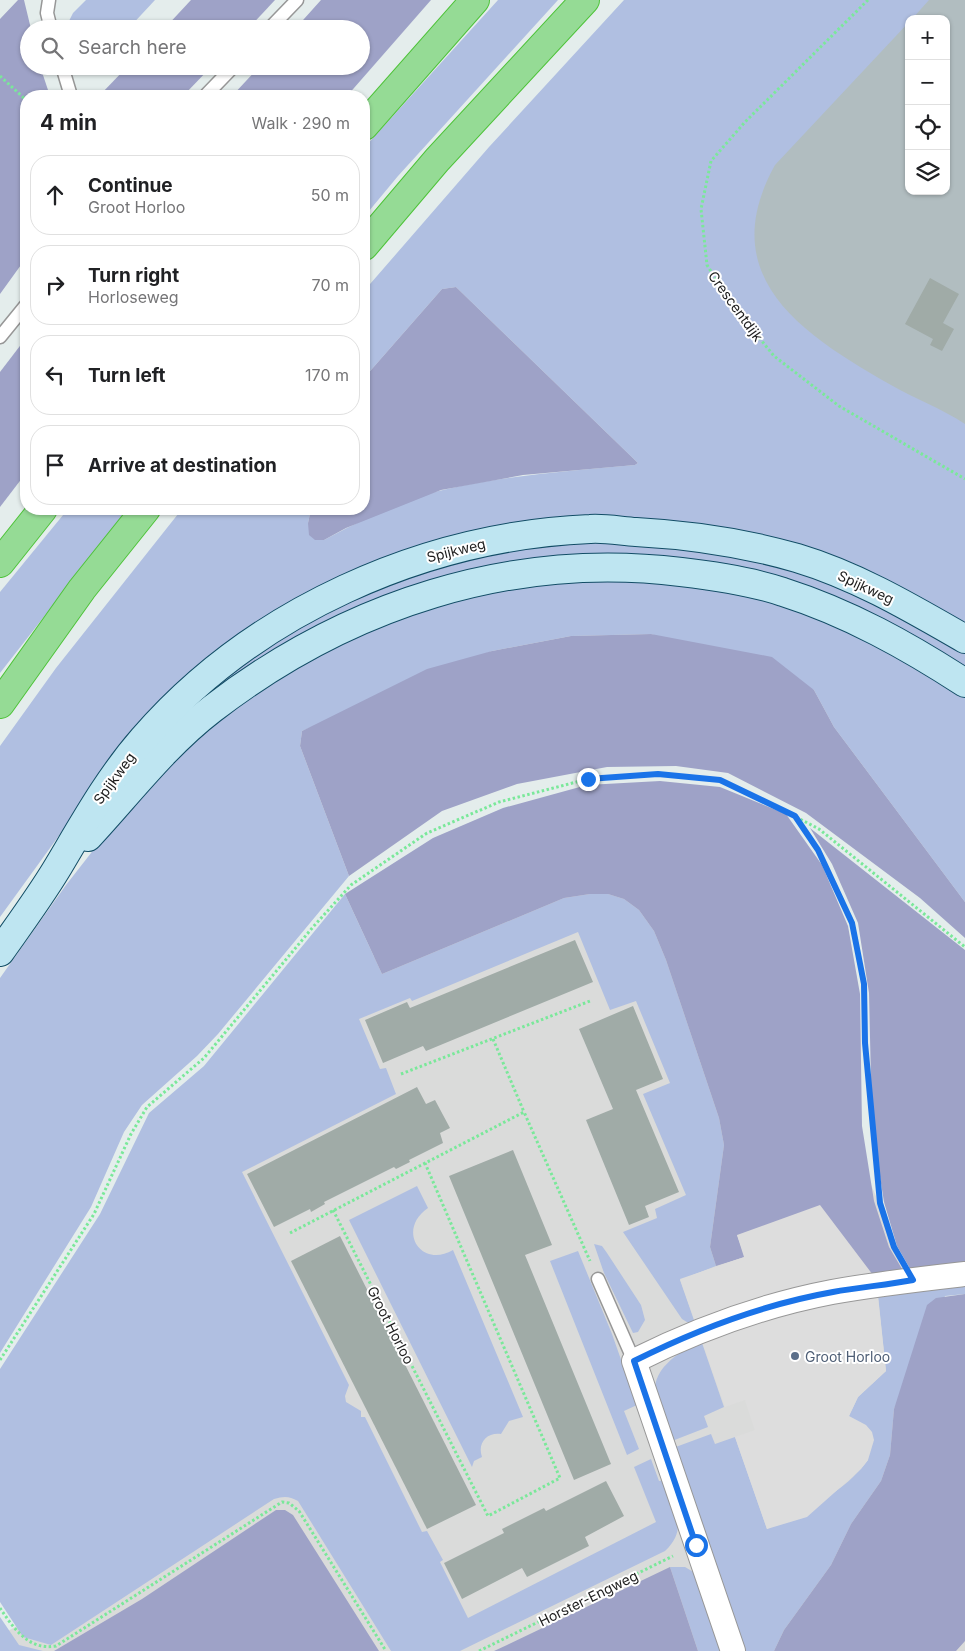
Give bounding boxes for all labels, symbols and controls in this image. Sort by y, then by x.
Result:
map controls [905,15,950,195]
button: + [905,15,950,60]
search box [20,20,370,75]
icon: search [38,34,66,62]
text: Search here [78,36,187,59]
button: − [905,60,950,105]
button: locate [905,105,950,150]
text: 4 min [40,110,97,135]
text: Walk · 290 m [252,113,350,133]
button: layers [905,150,950,195]
text: Continue [88,174,173,197]
icon: ahead [41,181,69,209]
text: 50 m [311,185,349,205]
text: Groot Horloo [88,197,185,217]
text: Turn right [88,264,179,287]
street label: Crescentdijk [705,268,767,345]
icon: right [41,271,69,299]
text: 70 m [312,275,349,295]
text: Horloseweg [88,287,179,307]
icon: left [41,361,69,389]
text: Turn left [88,364,166,387]
text: 170 m [305,365,349,385]
icon: arrive [41,451,69,479]
text: Arrive at destination [88,454,277,477]
street label: Spijkweg [425,534,487,566]
street label: Spijkweg [835,567,897,607]
street label: Spijkweg [89,749,139,807]
route end [577,768,600,791]
street label: Groot Horloo [364,1283,418,1367]
place label: Groot Horloo [805,1348,890,1365]
marker: Groot Horloo [789,1350,801,1362]
route start [685,1534,708,1557]
street label: Horster-Engweg [536,1567,640,1629]

